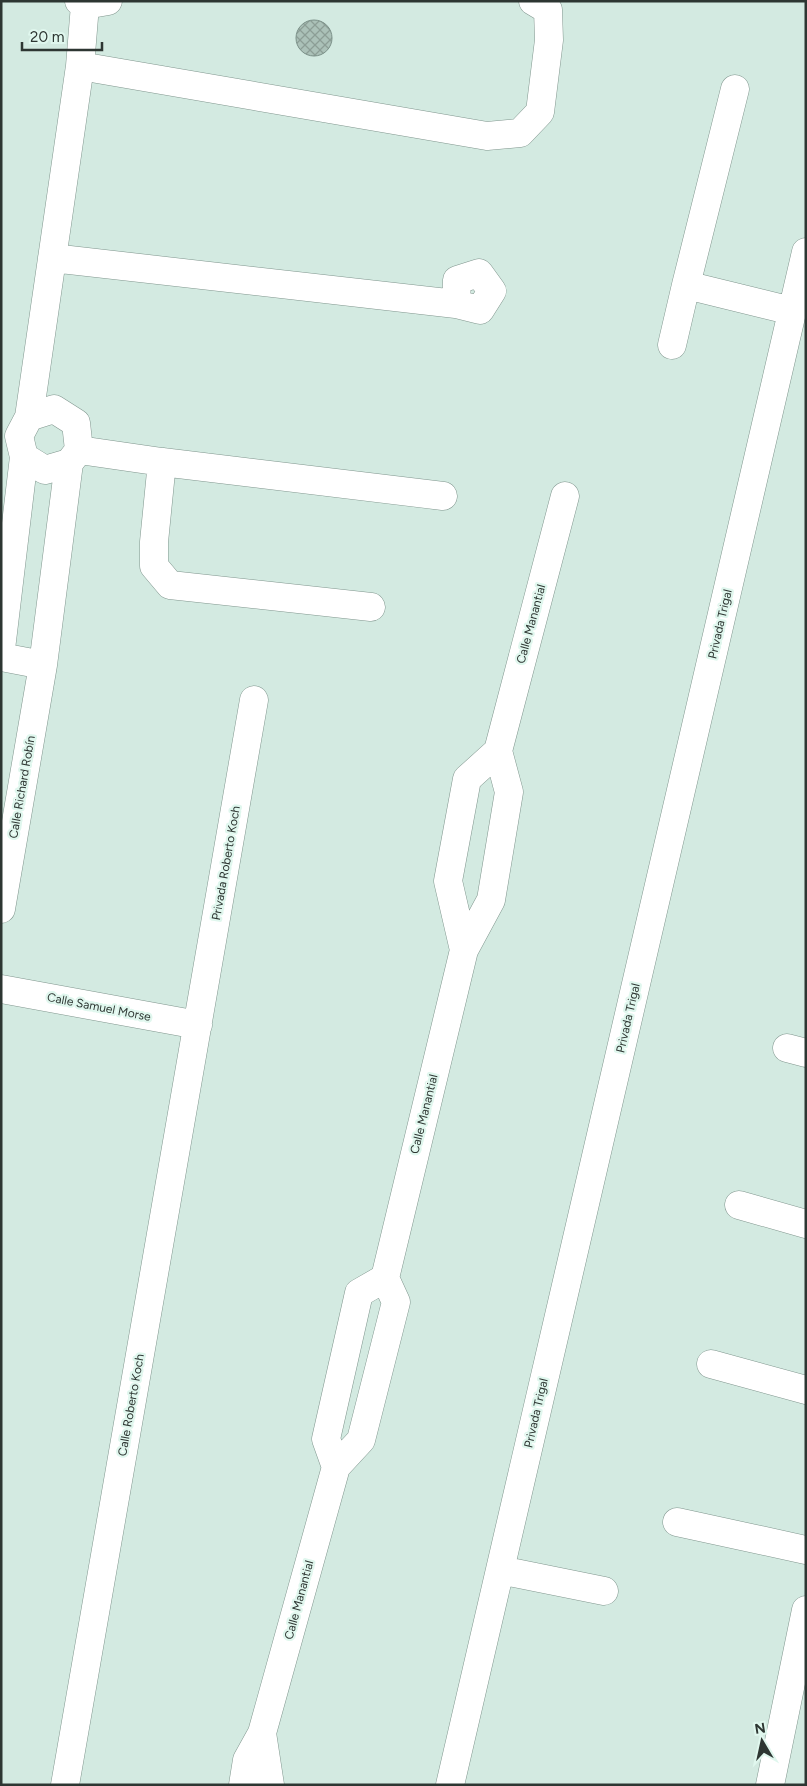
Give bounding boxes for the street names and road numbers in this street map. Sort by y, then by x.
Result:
street label: Calle Manantial [514,583,548,665]
street label: Privada Trigal [705,588,735,660]
street label: Calle Richard Robín [6,734,38,840]
street label: Privada Roberto Koch [209,804,243,921]
street label: Privada Trigal [613,982,643,1054]
street label: Calle Samuel Morse [46,990,153,1024]
street label: Calle Manantial [407,1073,441,1155]
street label: Calle Roberto Koch [115,1353,147,1457]
street label: Privada Trigal [521,1377,551,1449]
street label: Calle Manantial [282,1559,316,1641]

